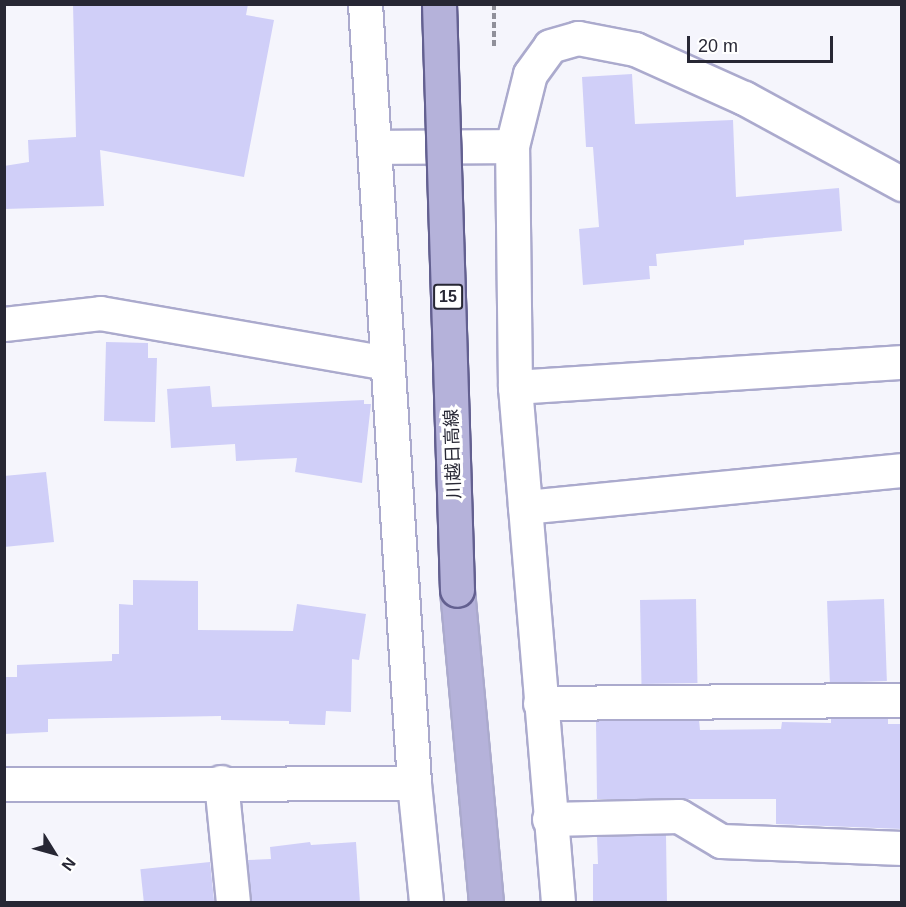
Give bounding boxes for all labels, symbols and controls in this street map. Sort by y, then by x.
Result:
scale bar [690,24,836,62]
text: 20 m [698,36,738,56]
road number: 15 [433,284,463,310]
street label: 川越日高線 [441,409,465,499]
north arrow [24,823,84,883]
text: N [59,854,79,874]

